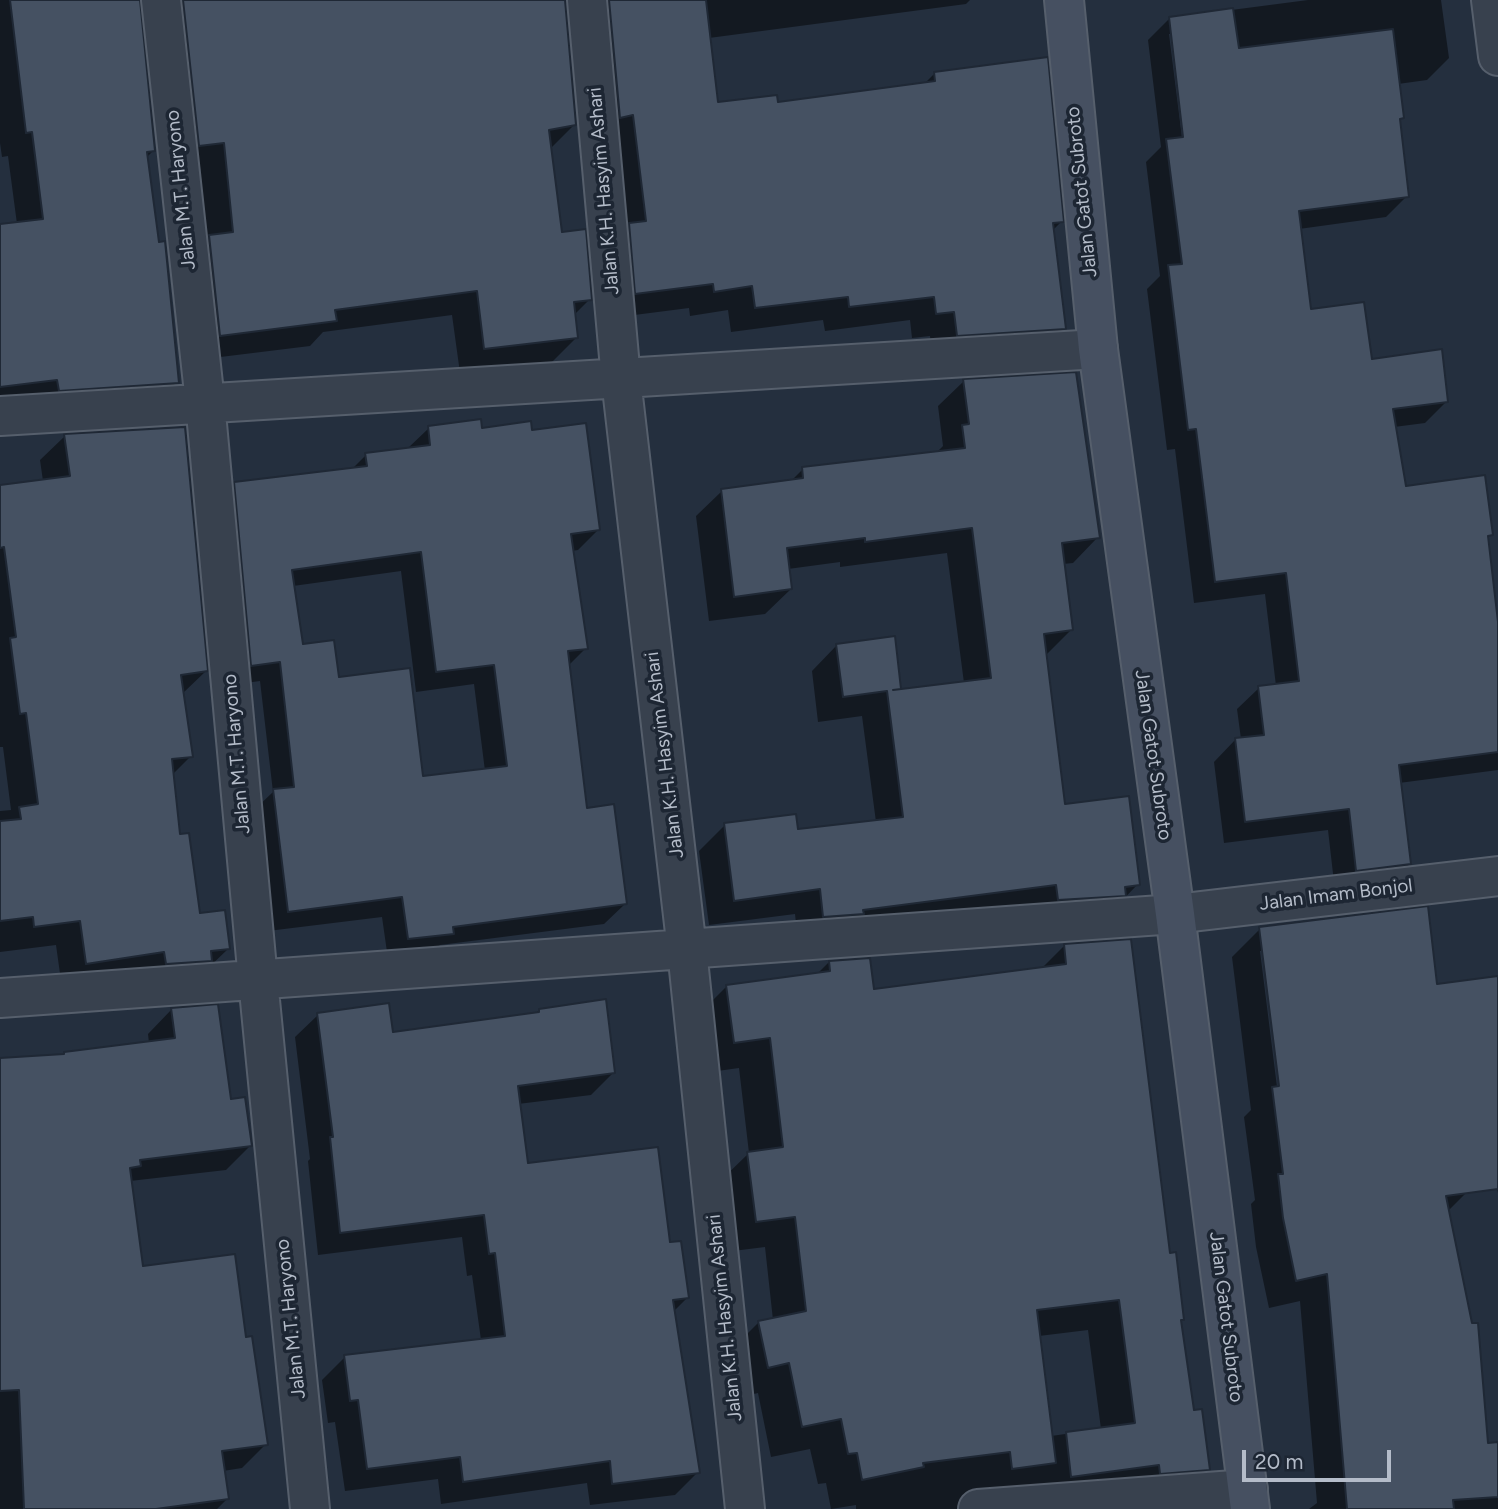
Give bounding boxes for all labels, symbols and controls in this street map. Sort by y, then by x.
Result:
street label: Jalan K.H. Hasyim Ashari [584,86,624,296]
street label: Jalan Gatot Subroto [1062,105,1102,279]
street label: Jalan M.T. Haryono [161,109,201,271]
street label: Jalan K.H. Hasyim Ashari [641,650,689,860]
street label: Jalan Gatot Subroto [1130,668,1176,842]
street label: Jalan M.T. Haryono [219,673,255,835]
street label: Jalan Imam Bonjol [1258,874,1414,916]
street label: Jalan K.H. Hasyim Ashari [703,1213,747,1423]
street label: Jalan Gatot Subroto [1204,1230,1248,1404]
street label: Jalan M.T. Haryono [271,1238,311,1400]
scale bar [1246,1436,1395,1480]
text: 20 m [1255,1449,1303,1474]

